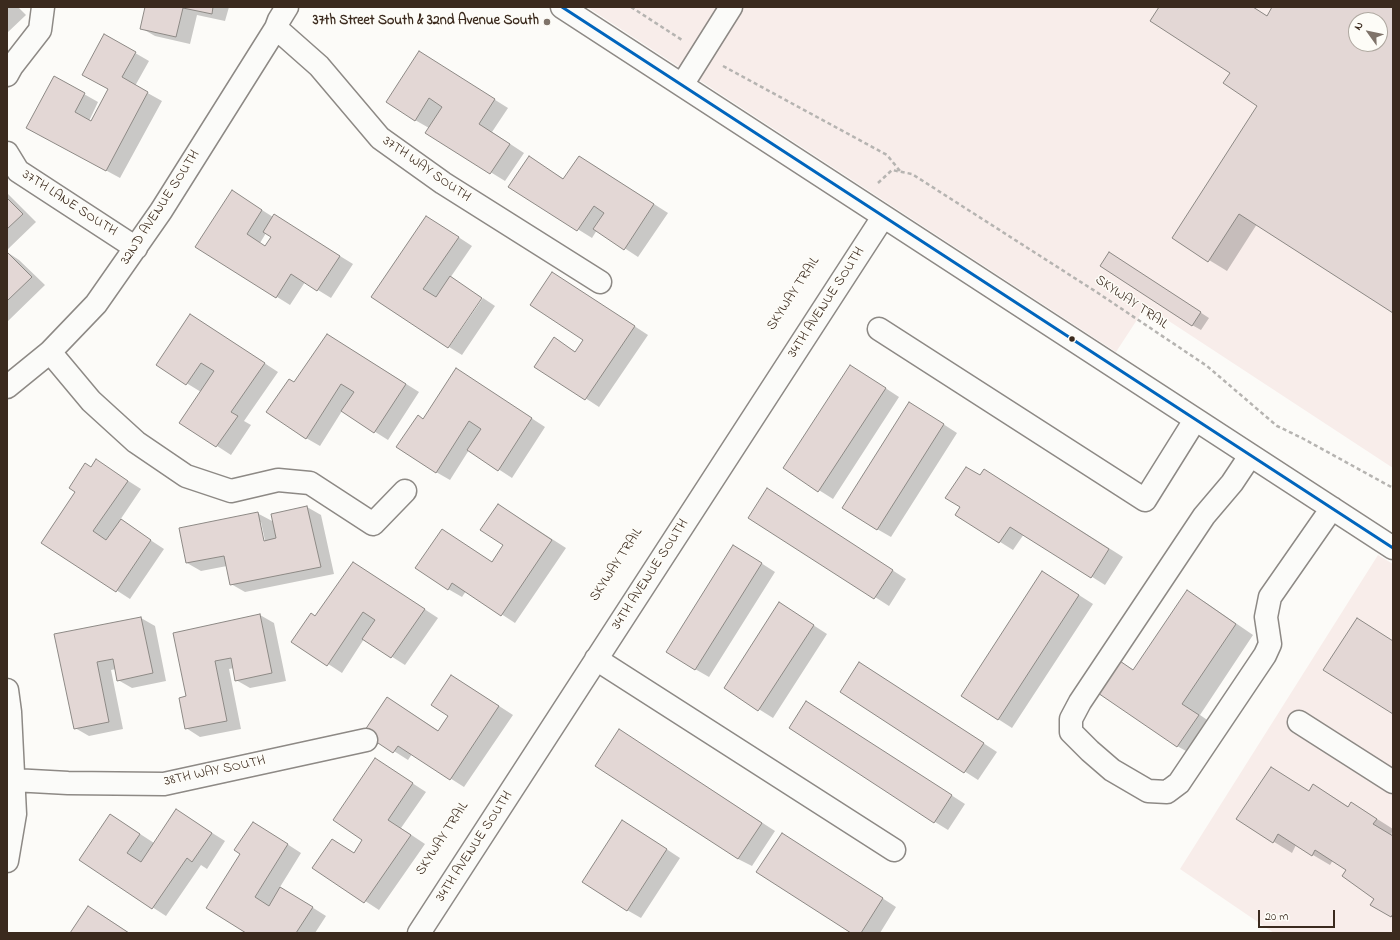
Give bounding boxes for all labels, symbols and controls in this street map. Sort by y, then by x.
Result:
north arrow [1348,12,1388,52]
place label: 37th Street South & 32nd Avenue South [313,14,539,30]
marker: 37th Street South & 32nd Avenue South [542,17,552,27]
text: N [1350,19,1368,33]
street label: 37TH WAY SOUTH [379,133,473,207]
street label: 32ND AVENUE SOUTH [118,148,204,268]
street label: 37TH LANE SOUTH [18,167,120,241]
street label: 34TH AVENUE SOUTH [785,245,869,361]
street label: SKYWAY TRAIL [764,254,824,334]
street label: SKYWAY TRAIL [1091,272,1171,334]
unlabelled marker [1067,334,1077,344]
street label: 34TH AVENUE SOUTH [609,517,693,633]
street label: SKYWAY TRAIL [587,525,647,605]
street label: 38TH WAY SOUTH [163,753,267,791]
street label: 34TH AVENUE SOUTH [433,789,517,905]
street label: SKYWAY TRAIL [413,799,473,879]
scale bar [1260,902,1337,928]
text: 20 m [1265,908,1288,926]

